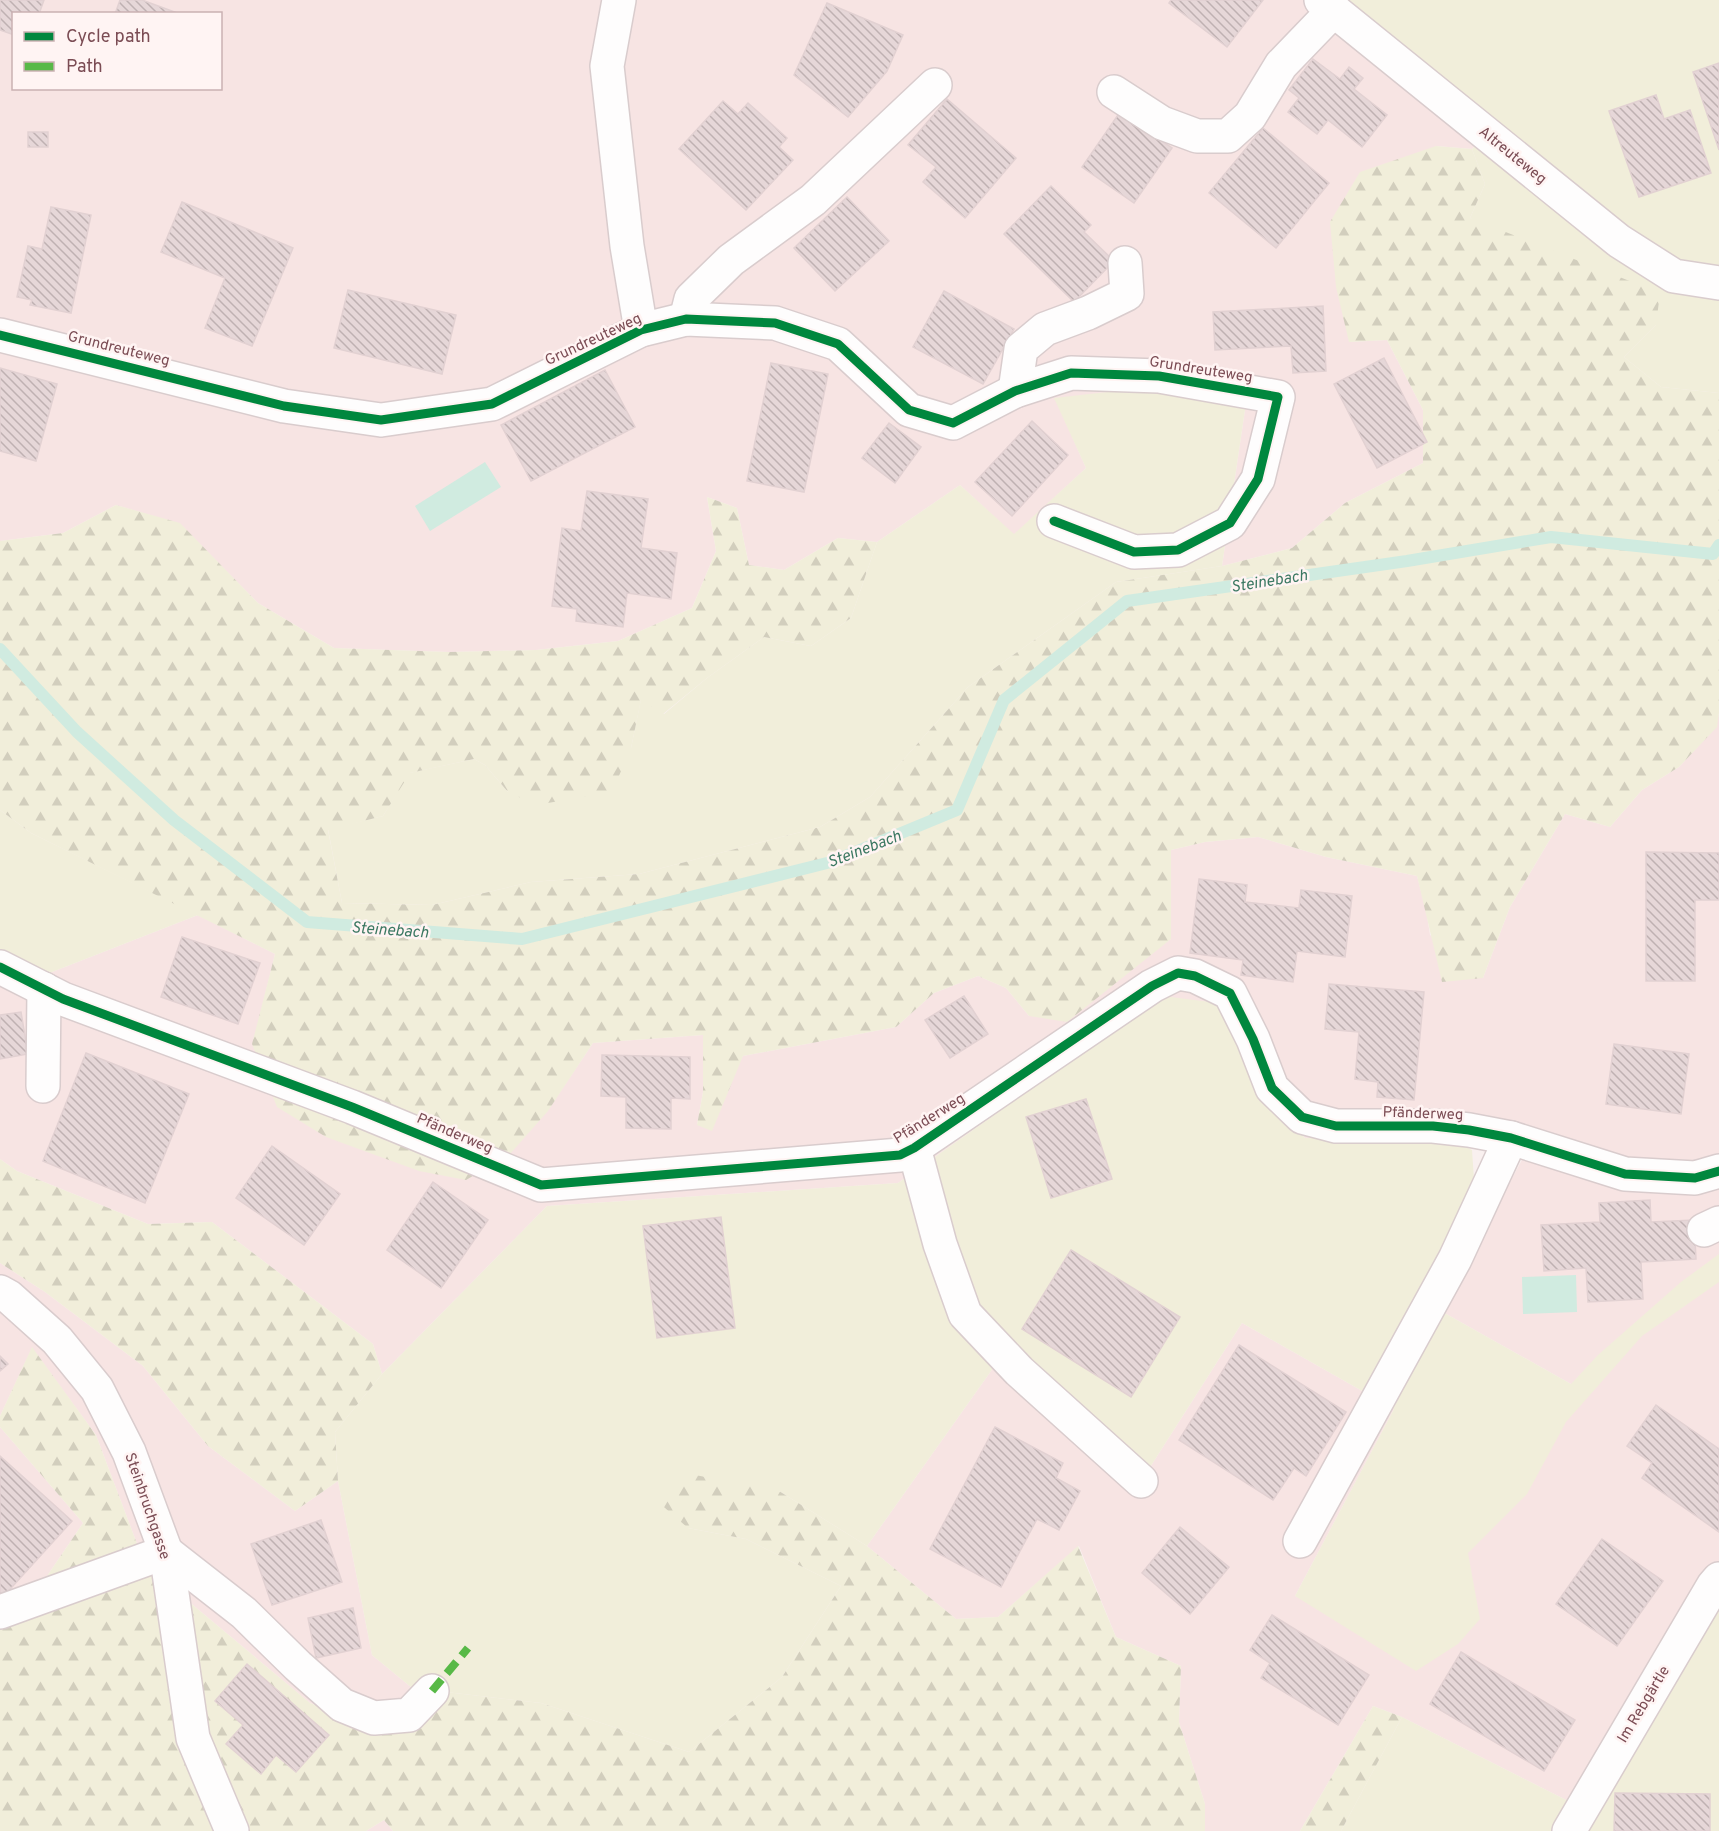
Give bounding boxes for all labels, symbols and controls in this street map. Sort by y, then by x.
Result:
legend [12,12,222,90]
text: Cycle path [66,26,151,49]
text: Path [66,56,103,79]
street label: Altreuteweg [1474,123,1550,189]
street label: Grundreuteweg [542,310,645,371]
street label: Grundreuteweg [66,328,172,371]
street label: Grundreuteweg [1148,353,1254,388]
water label: Steinebach [1230,566,1309,598]
water label: Steinebach [825,827,905,873]
water label: Steinebach [351,918,429,944]
street label: Pfänderweg [890,1090,969,1149]
street label: Pfänderweg [1382,1104,1464,1125]
street label: Pfänderweg [413,1110,495,1159]
street label: Steinbruchgasse [119,1451,174,1562]
street label: Im Rebgärtle [1614,1663,1675,1747]

